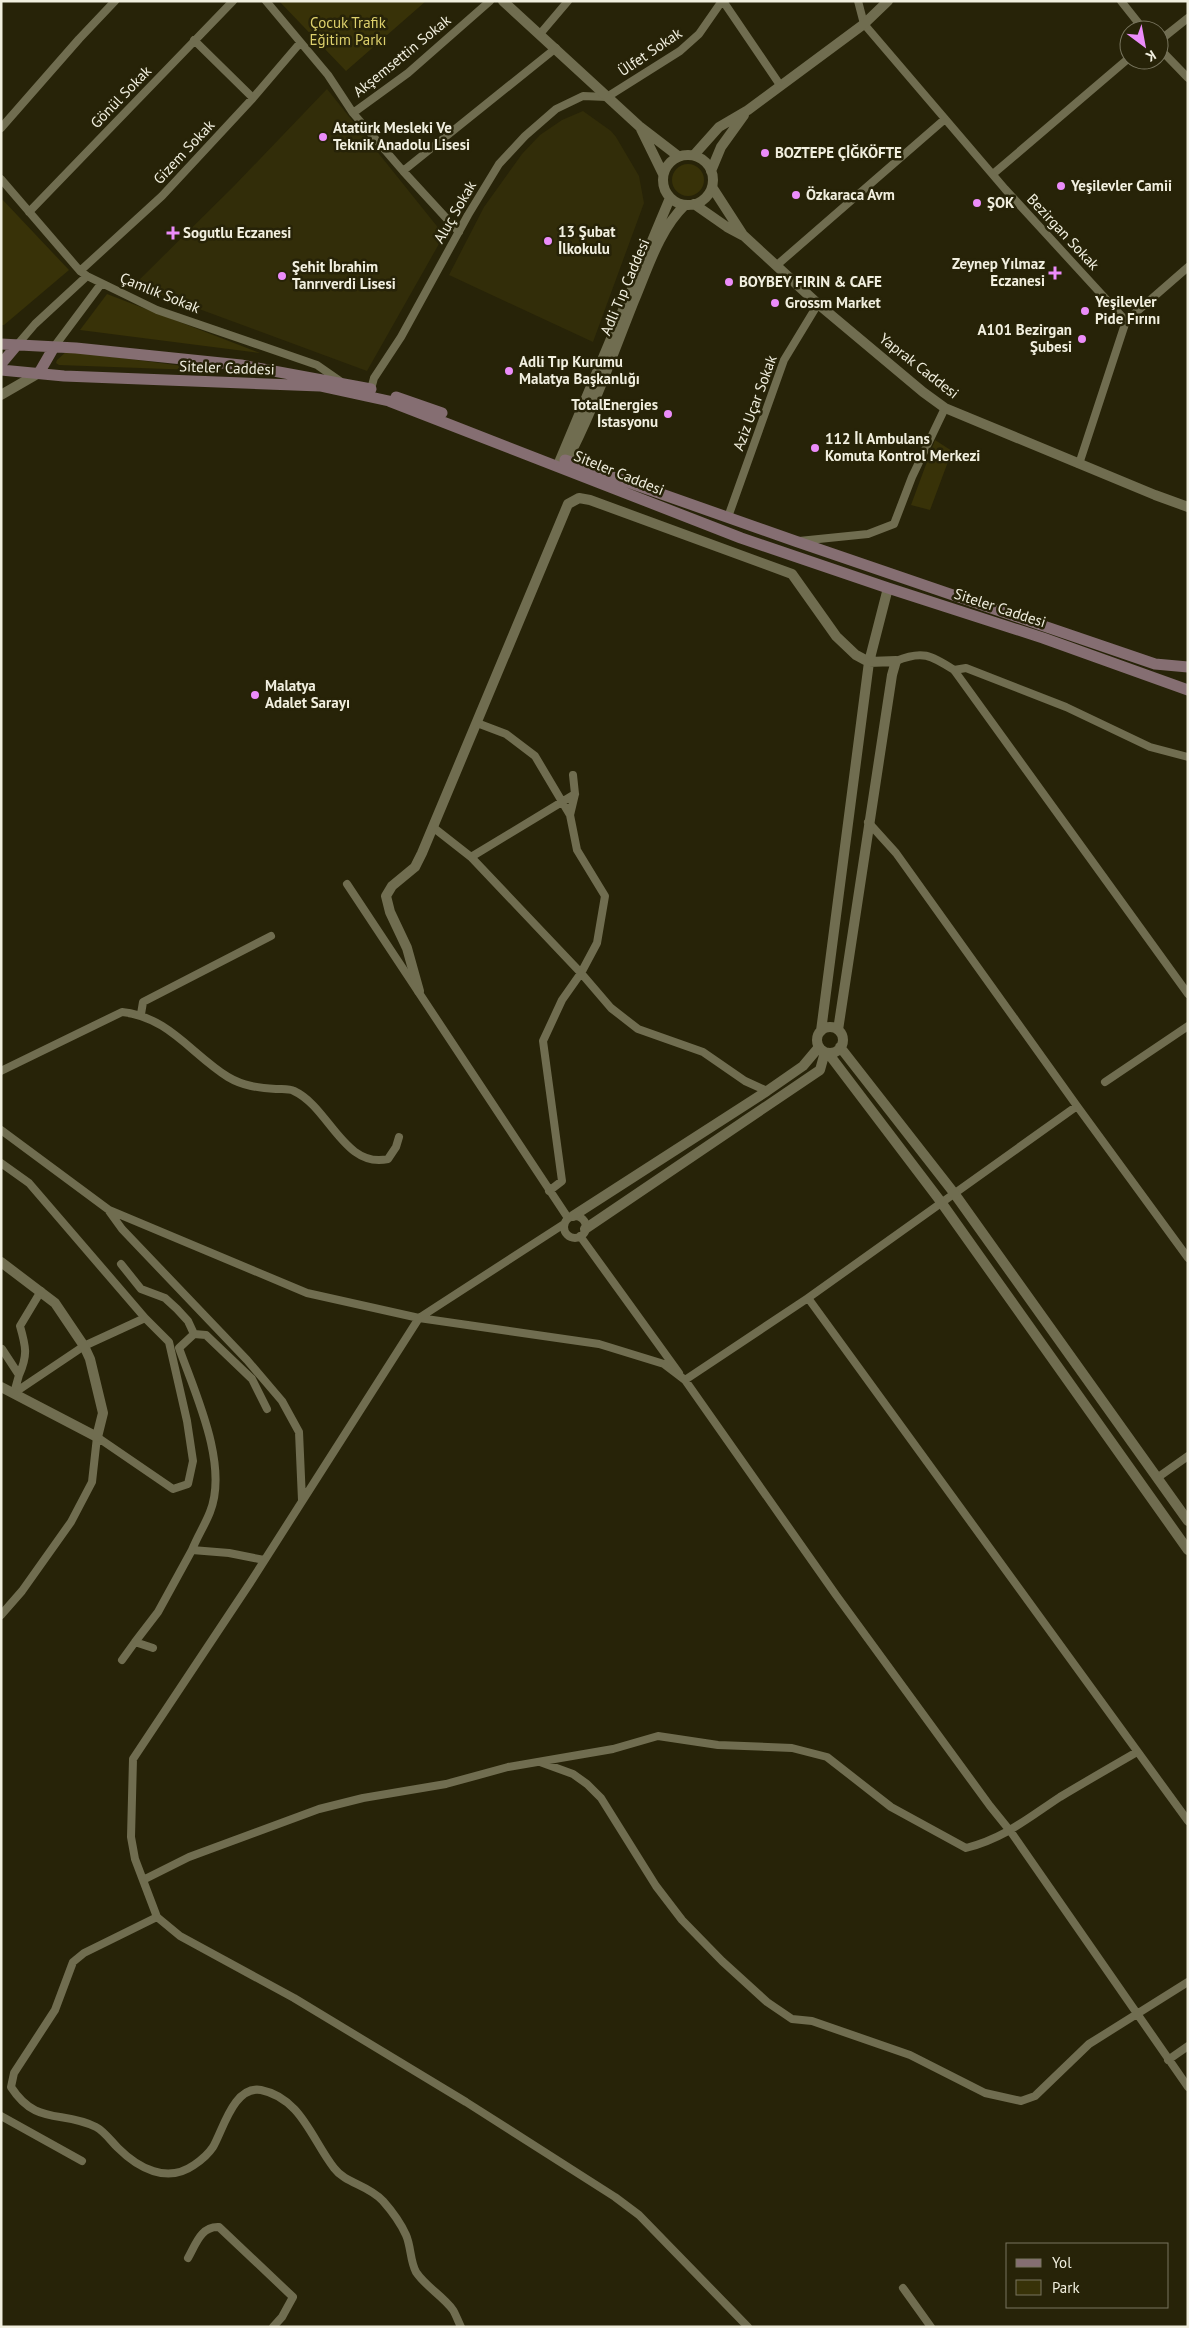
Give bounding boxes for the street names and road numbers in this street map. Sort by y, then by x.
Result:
street label: Akşemsettin Sokak [349,10,455,101]
street label: Ülfet Sokak [614,23,686,80]
street label: Gönül Sokak [86,61,156,132]
street label: Gizem Sokak [149,115,219,188]
street label: Aluç Sokak [429,176,481,247]
street label: Bezirgan Sokak [1023,190,1104,274]
street label: Adli Tıp Caddesi [596,236,653,338]
street label: Çamlık Sokak [117,268,204,318]
street label: Yaprak Caddesi [876,329,963,403]
street label: Aziz Uçar Sokak [728,352,781,453]
street label: Siteler Caddesi [179,356,275,379]
street label: Siteler Caddesi [571,446,667,499]
street label: Siteler Caddesi [952,584,1048,631]

